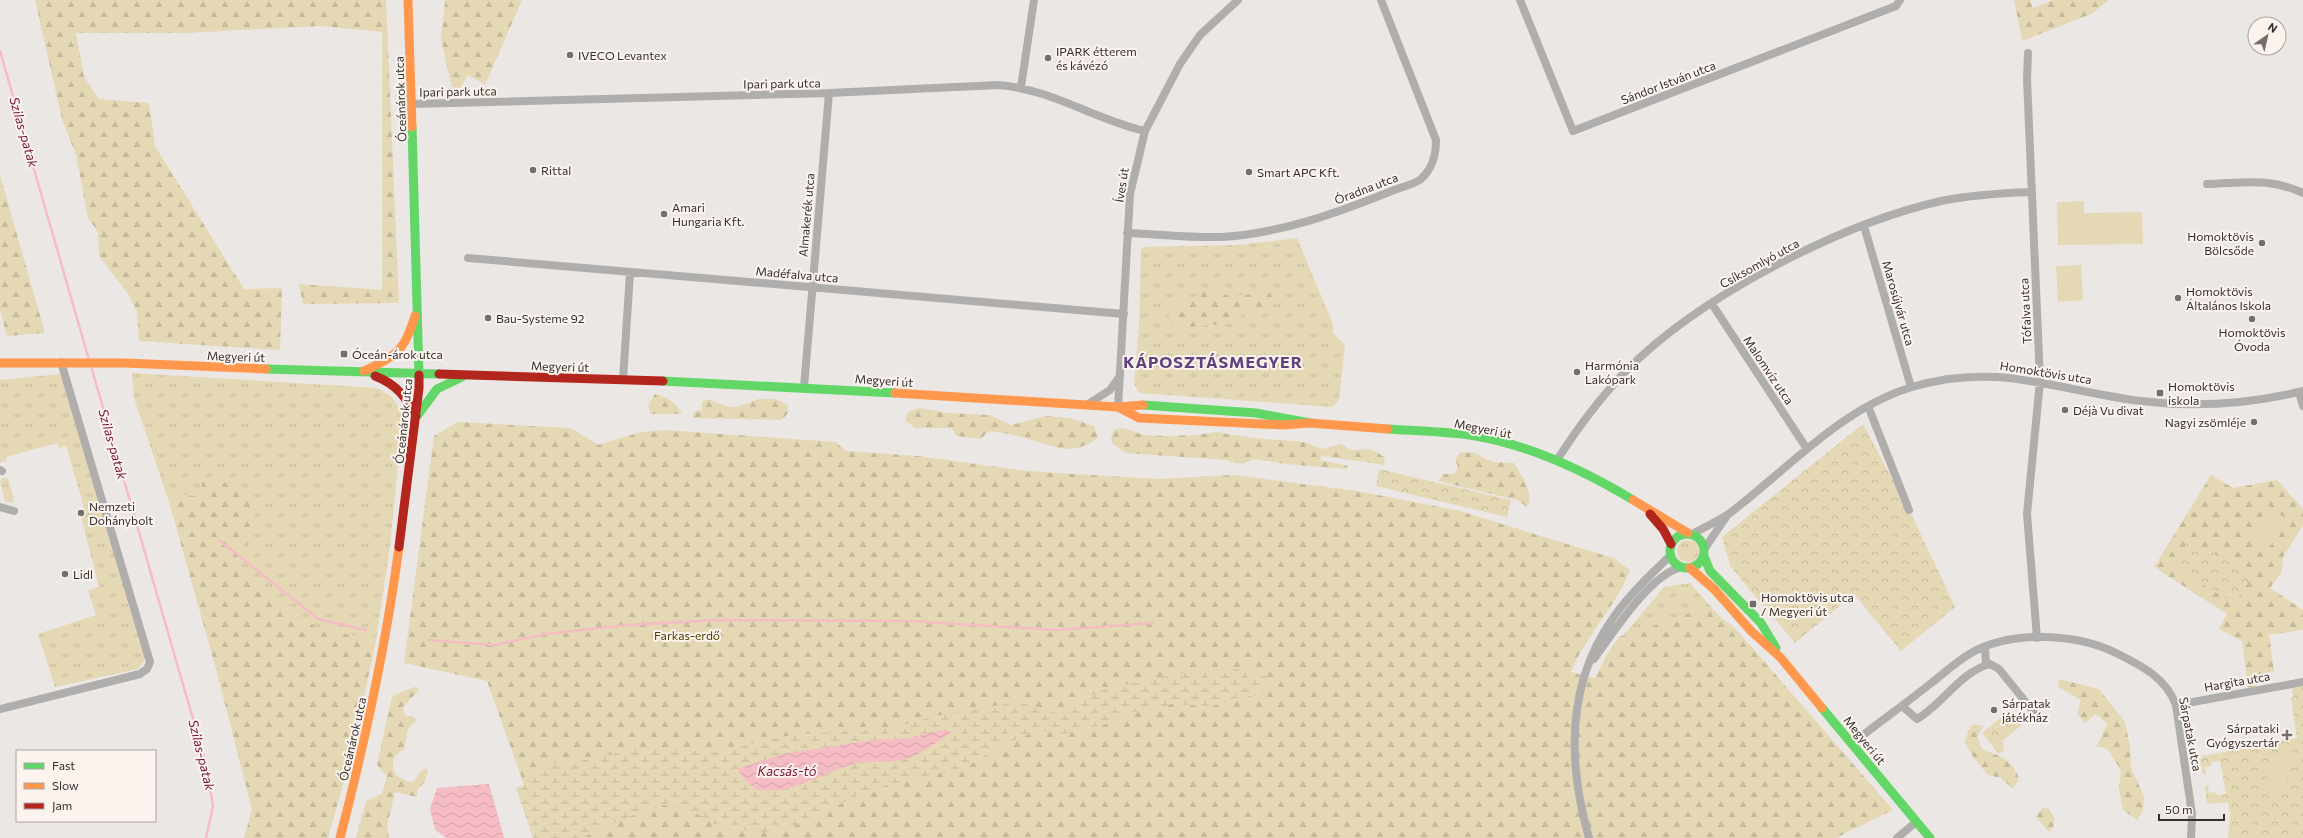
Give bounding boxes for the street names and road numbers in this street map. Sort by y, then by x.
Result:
street label: Óceánárok utca [392,56,408,142]
street label: Sándor István utca [1619,58,1717,106]
street label: Ipari park utca [743,75,821,91]
street label: Ipari park utca [419,83,497,99]
street label: Íves út [1111,167,1131,203]
street label: Óradna utca [1332,169,1400,207]
street label: Almakerék utca [795,172,817,258]
street label: Csíksomlyó utca [1717,235,1801,291]
street label: Marosújvár utca [1880,259,1918,347]
street label: Madéfalva utca [755,263,839,285]
street label: Tófalva utca [2016,278,2034,344]
street label: Malomvíz utca [1741,333,1797,407]
street label: Megyeri út [207,348,266,364]
street label: Megyeri út [531,358,590,374]
street label: Homoktövis utca [1999,358,2093,386]
street label: Megyeri út [854,371,914,389]
street label: Óceánárok utca [392,378,414,464]
street label: Megyeri út [1453,416,1513,440]
street label: Hargita utca [2203,668,2271,694]
street label: Óceánárok utca [336,696,368,782]
street label: Sárpatak utca [2177,696,2205,772]
street label: Megyeri út [1841,713,1889,767]

